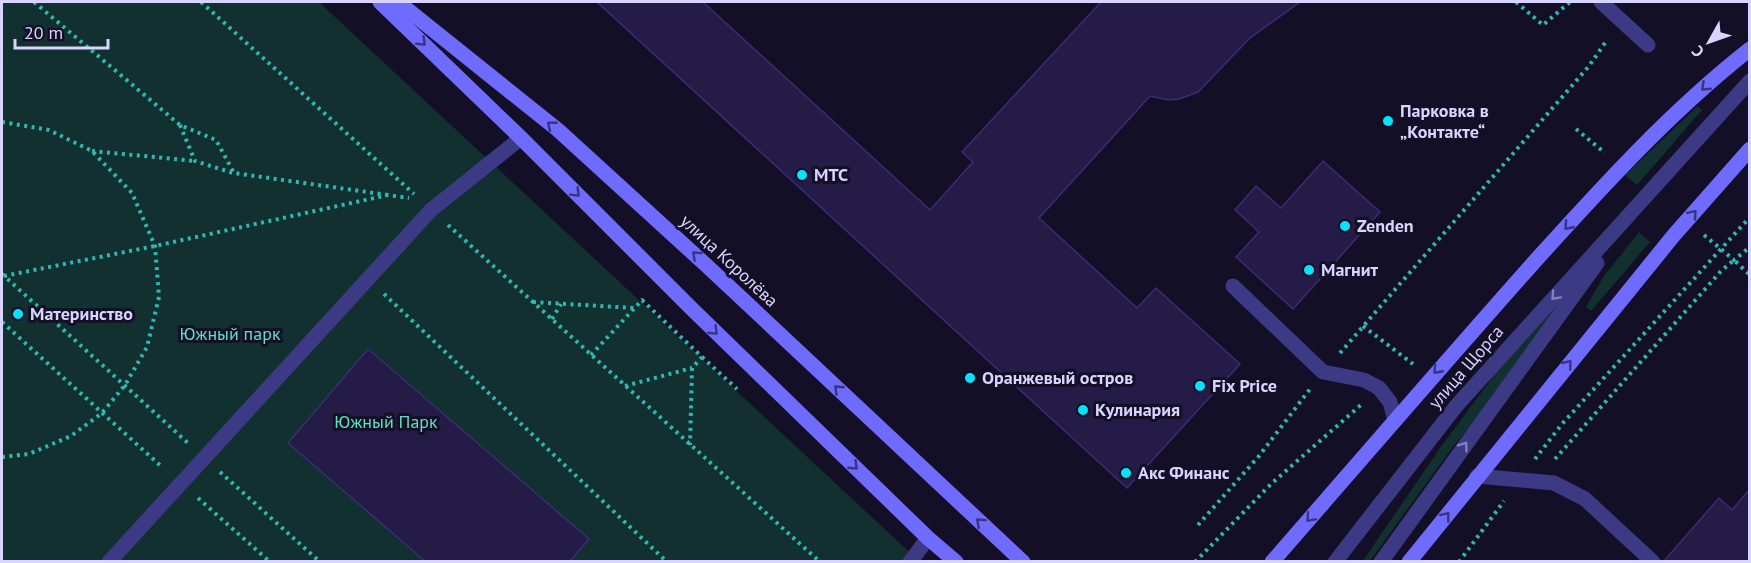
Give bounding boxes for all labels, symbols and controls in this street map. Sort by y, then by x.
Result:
scale bar [15,12,108,50]
north arrow [1679,12,1739,72]
text: 20 m [24,21,63,44]
one-way arrow [414,35,425,46]
text: С [1687,42,1708,61]
one-way arrow [1701,79,1712,90]
place label: Парковка в „Контакте“ [1400,99,1489,143]
marker: Парковка в „Контакте“ [1381,114,1395,128]
one-way arrow [547,121,558,132]
place label: МТС [814,163,848,186]
marker: МТС [795,168,809,182]
one-way arrow [569,187,580,197]
street label: улица Королёва [676,209,783,312]
one-way arrow [1686,210,1697,221]
place label: Zenden [1357,214,1414,237]
marker: Zenden [1338,219,1352,233]
one-way arrow [1564,219,1575,229]
one-way arrow [692,252,703,263]
place label: Магнит [1321,258,1379,281]
marker: Магнит [1302,263,1316,277]
one-way arrow [1551,290,1562,300]
place label: Материнство [30,302,133,325]
marker: Материнство [11,307,25,321]
street label: улица Щорса [1423,320,1508,413]
park label: Южный парк [179,322,281,345]
one-way arrow [708,324,718,335]
one-way arrow [1561,360,1572,371]
one-way arrow [1433,364,1444,374]
place label: Оранжевый остров [982,366,1133,389]
marker: Оранжевый остров [963,371,977,385]
place label: Fix Price [1212,374,1277,397]
marker: Fix Price [1193,379,1207,393]
one-way arrow [834,385,845,396]
place label: Кулинария [1095,398,1180,421]
marker: Кулинария [1076,403,1090,417]
park label: Южный Парк [334,410,438,433]
one-way arrow [1457,441,1468,452]
one-way arrow [847,459,858,470]
place label: Акс Финанс [1138,461,1230,484]
marker: Акс Финанс [1119,466,1133,480]
one-way arrow [1306,511,1317,522]
one-way arrow [1438,511,1449,522]
one-way arrow [976,518,987,529]

